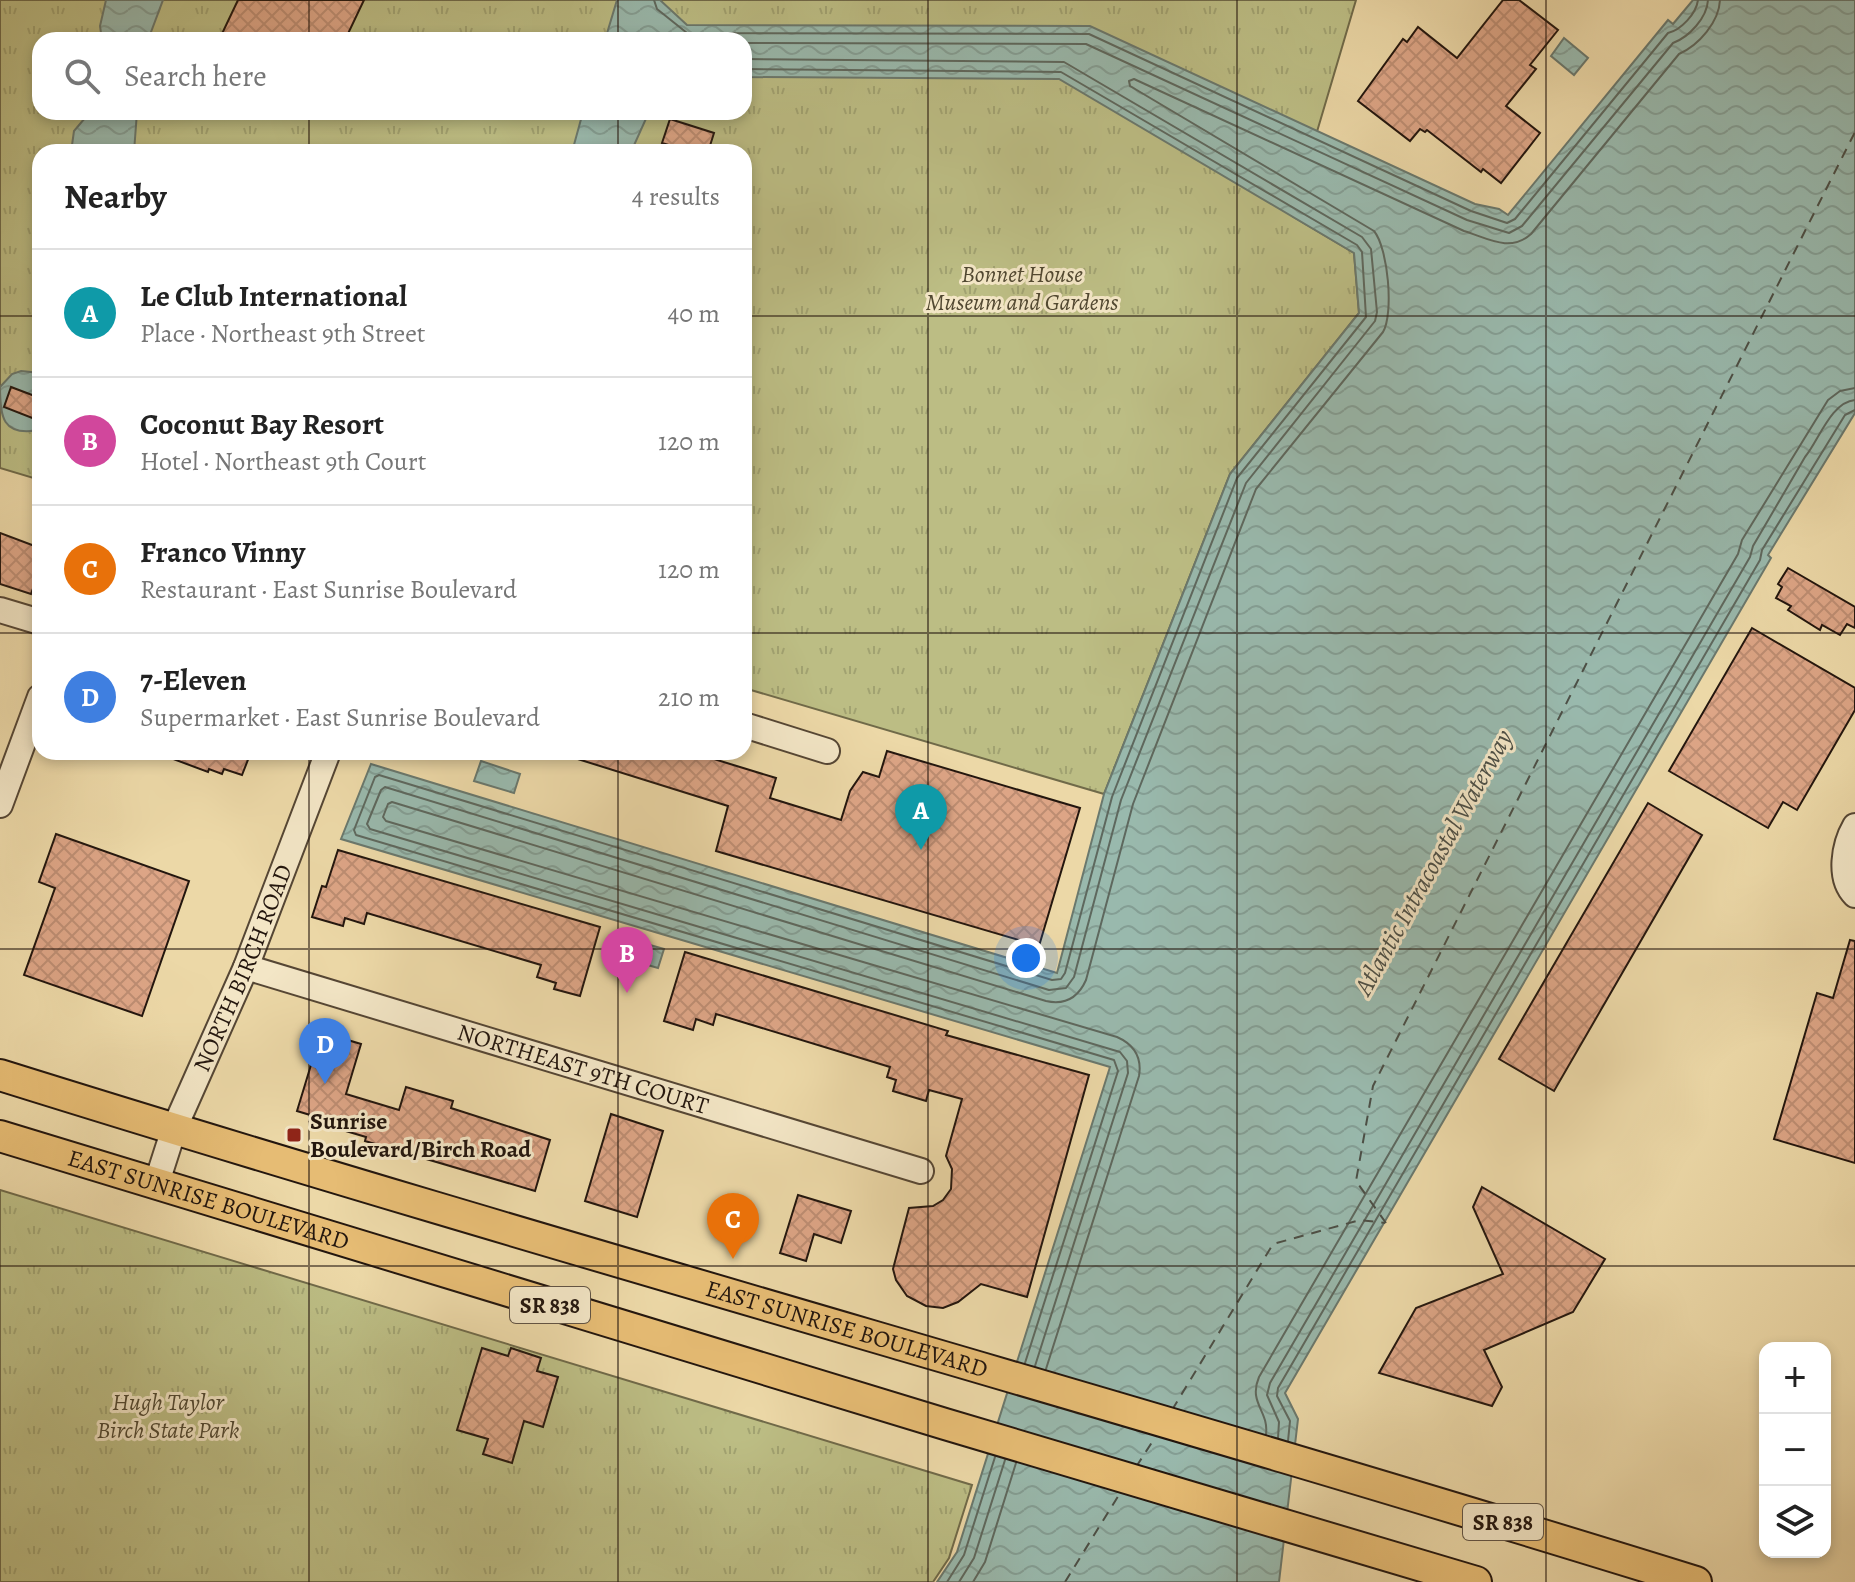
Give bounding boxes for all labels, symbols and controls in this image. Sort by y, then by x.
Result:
search box [32,32,752,120]
icon: search [60,54,104,98]
text: Search here [124,56,267,96]
text: Nearby [64,173,167,220]
text: 4 results [632,179,720,214]
park label: Bonnet House Museum and Gardens [926,258,1118,318]
text: Le Club International [140,276,407,316]
text: A [82,296,98,331]
text: 40 m [668,296,720,331]
text: Place · Northeast 9th Street [140,316,425,351]
text: Coconut Bay Resort [140,404,384,444]
text: B [82,424,98,459]
text: 120 m [658,424,720,459]
text: Hotel · Northeast 9th Court [140,444,426,479]
text: Franco Vinny [140,532,305,572]
text: C [82,552,98,587]
text: 120 m [658,552,720,587]
text: Restaurant · East Sunrise Boulevard [140,572,517,607]
text: 7-Eleven [140,660,247,700]
text: D [81,680,99,715]
text: 210 m [658,680,720,715]
text: Supermarket · East Sunrise Boulevard [140,700,540,735]
water label: Atlantic Intracoastal Waterway [1345,723,1521,1003]
pin: A [895,784,947,850]
street label: NORTH BIRCH ROAD [186,860,300,1077]
pin: B [601,927,653,993]
your location [1006,938,1046,978]
street label: NORTHEAST 9TH COURT [453,1016,712,1122]
pin: D [299,1018,351,1084]
place label: Sunrise Boulevard/Birch Road [310,1105,531,1165]
marker: Sunrise Boulevard/Birch Road [285,1126,303,1144]
street label: EAST SUNRISE BOULEVARD [64,1142,353,1258]
pin: C [707,1193,759,1259]
street label: EAST SUNRISE BOULEVARD [702,1272,992,1385]
road number: SR 838 [510,1287,590,1323]
map controls [1759,1342,1831,1558]
button: + [1759,1342,1831,1414]
park label: Hugh Taylor Birch State Park [97,1386,240,1446]
button: − [1759,1414,1831,1486]
button: layers [1759,1486,1831,1558]
road number: SR 838 [1463,1504,1543,1540]

